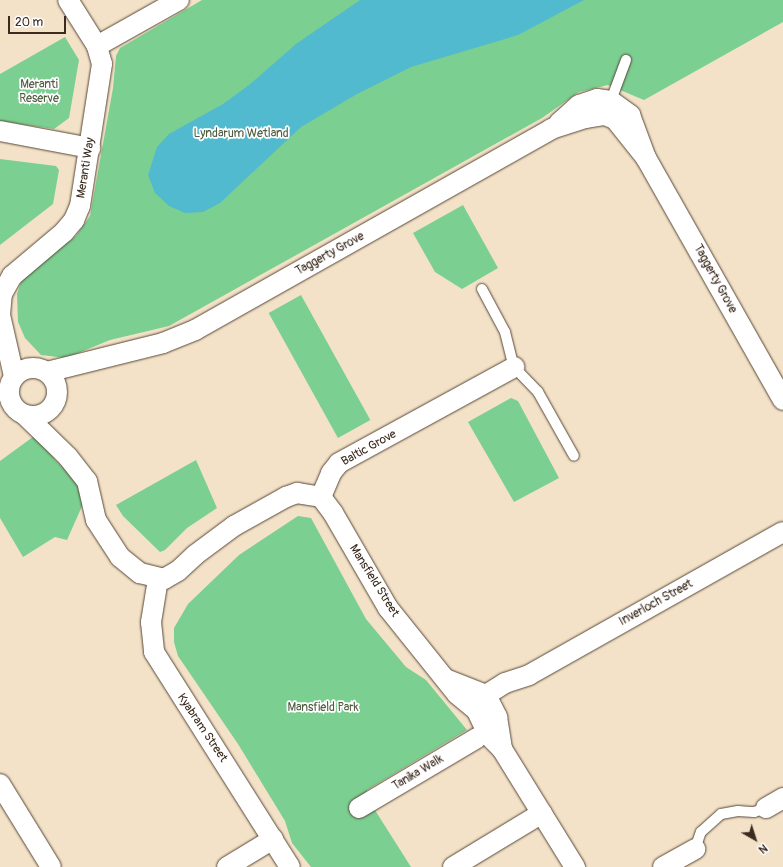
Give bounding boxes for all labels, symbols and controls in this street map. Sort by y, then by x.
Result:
scale bar [10,8,68,34]
text: 20 m [15,15,43,30]
park label: Meranti Reserve [19,78,59,106]
park label: Lyndarum Wetland [193,127,289,141]
street label: Meranti Way [74,137,98,199]
street label: Taggerty Grove [293,229,367,279]
street label: Taggerty Grove [690,242,740,316]
street label: Baltic Grove [339,427,399,469]
street label: Mansfield Street [346,542,402,620]
street label: Inverloch Street [617,577,695,629]
street label: Kyabram Street [174,691,230,765]
park label: Mansfield Park [287,701,359,715]
street label: Tanika Walk [390,752,446,794]
north arrow [735,819,775,859]
text: N [756,841,770,856]

